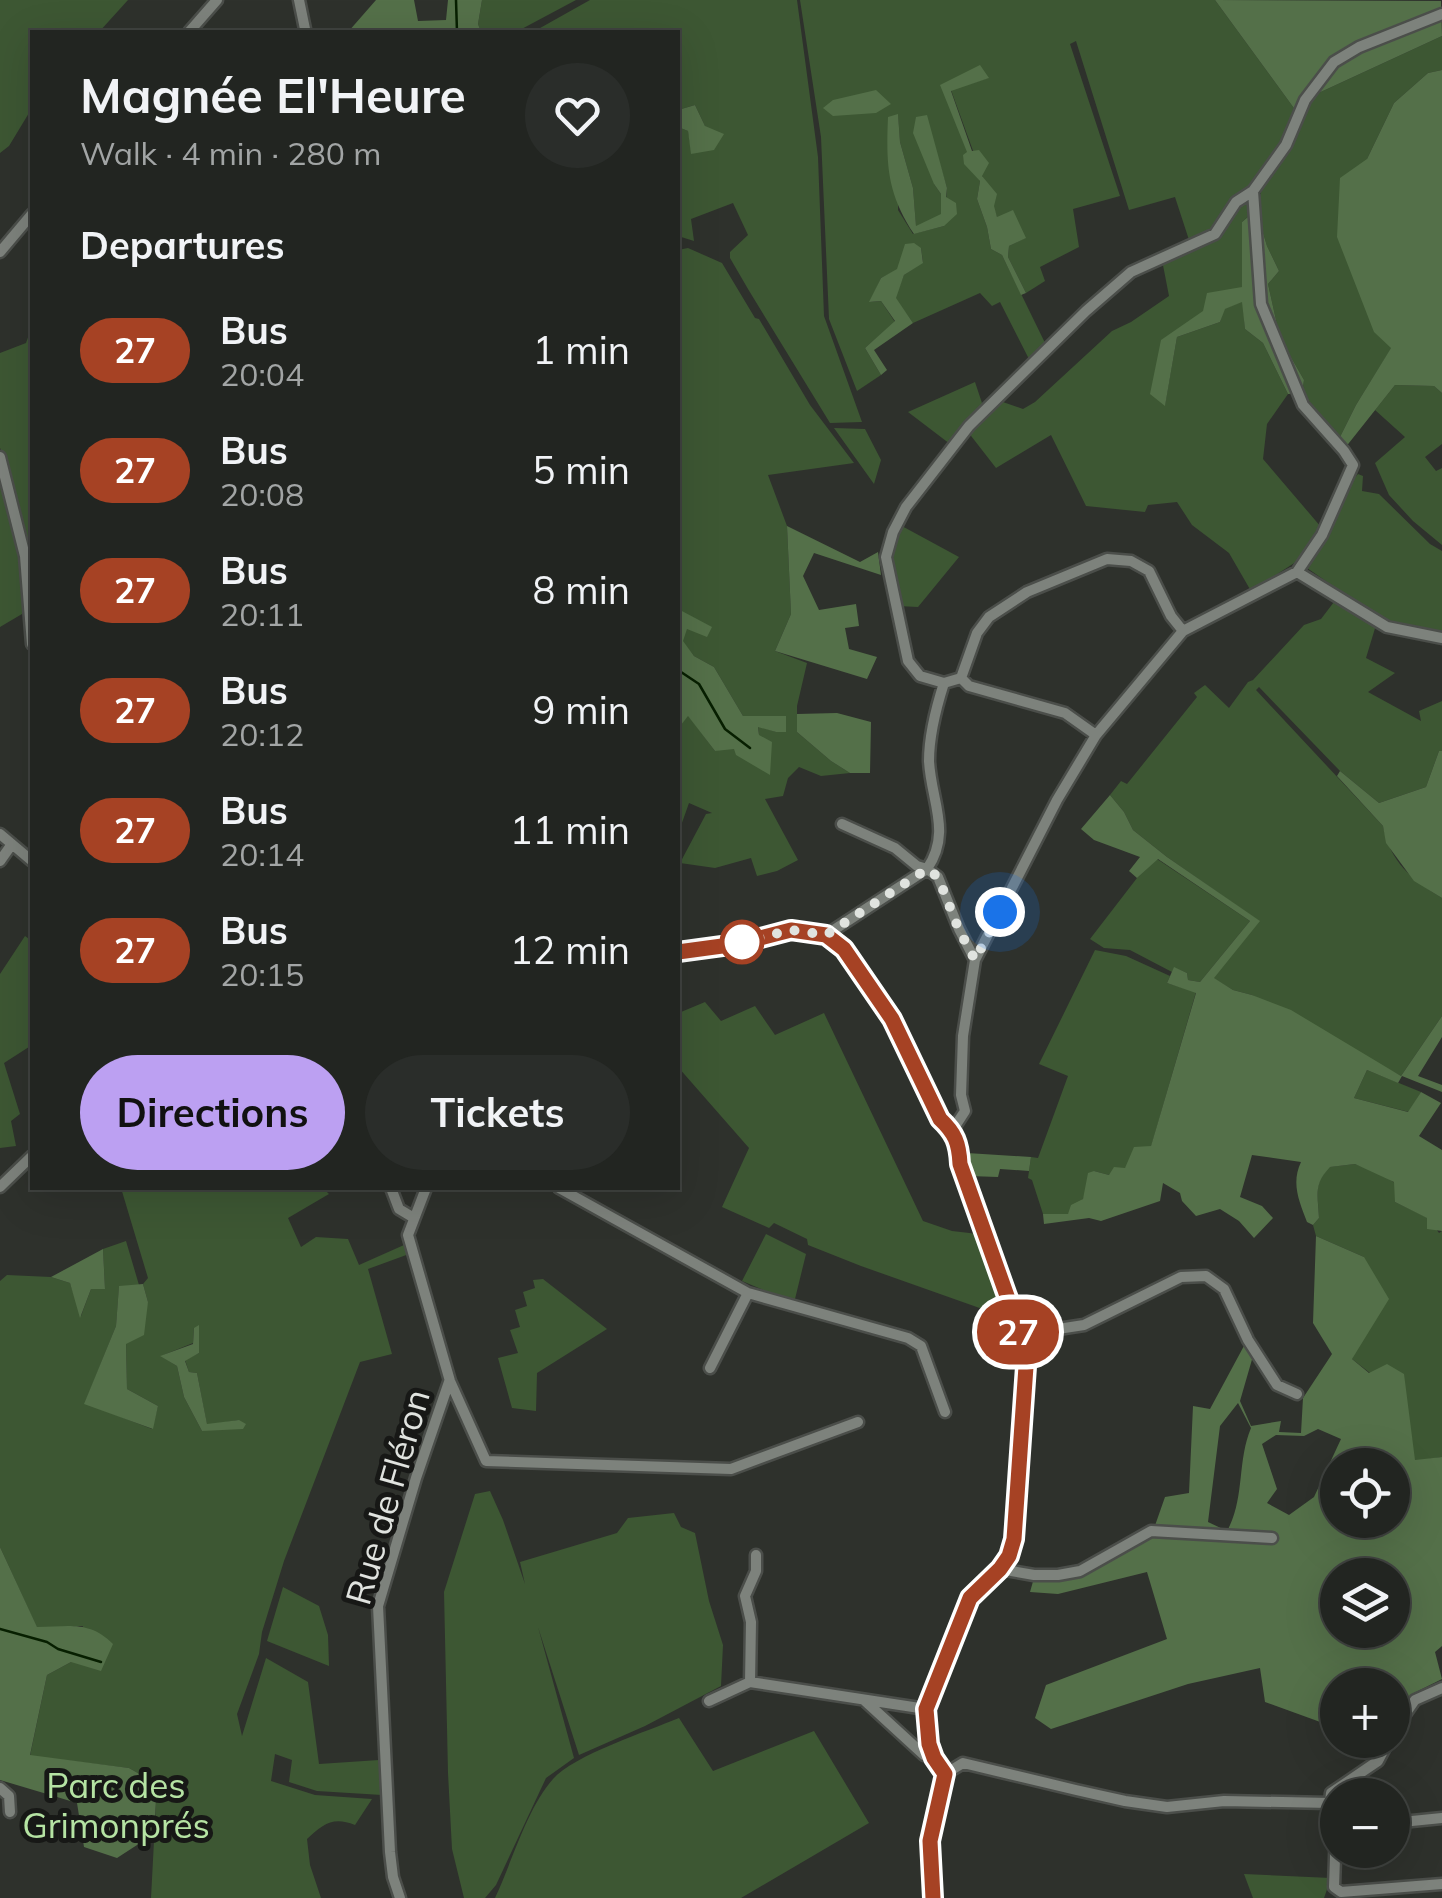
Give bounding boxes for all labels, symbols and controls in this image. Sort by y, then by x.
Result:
button: heart [525,63,630,168]
text: Magnée El'Heure [80,65,466,125]
text: Walk · 4 min · 280 m [80,133,381,173]
text: Departures [80,221,284,269]
text: Bus [220,306,288,354]
text: 1 min [533,326,630,374]
text: 27 [114,328,156,372]
text: 20:04 [220,354,304,394]
text: Bus [220,426,288,474]
text: 5 min [533,446,630,494]
text: 27 [114,448,156,492]
text: 20:08 [220,474,304,514]
text: Bus [220,546,288,594]
text: 8 min [533,566,630,614]
text: 27 [114,568,156,612]
text: 20:11 [220,594,304,634]
text: Bus [220,666,288,714]
text: 9 min [533,686,630,734]
text: 27 [114,688,156,732]
text: 20:12 [220,714,304,754]
text: Bus [220,786,288,834]
text: 11 min [510,806,630,854]
text: 27 [114,808,156,852]
text: 20:14 [220,834,304,874]
your location [975,887,1025,937]
text: Bus [220,906,288,954]
unlabelled marker [721,921,763,963]
text: 12 min [510,926,630,974]
text: 27 [114,928,156,972]
text: 20:15 [220,954,304,994]
button: Directions [80,1055,345,1170]
button: Tickets [365,1055,630,1170]
line badge: 27 [973,1300,1063,1364]
text: 27 [997,1310,1039,1354]
street label: Rue de Fléron [335,1384,439,1609]
map controls [1320,1448,1410,1868]
button: locate [1320,1448,1410,1538]
button: layers [1320,1558,1410,1648]
button: + [1320,1668,1410,1758]
park label: Parc des Grimonprés [22,1763,210,1847]
button: − [1320,1778,1410,1868]

